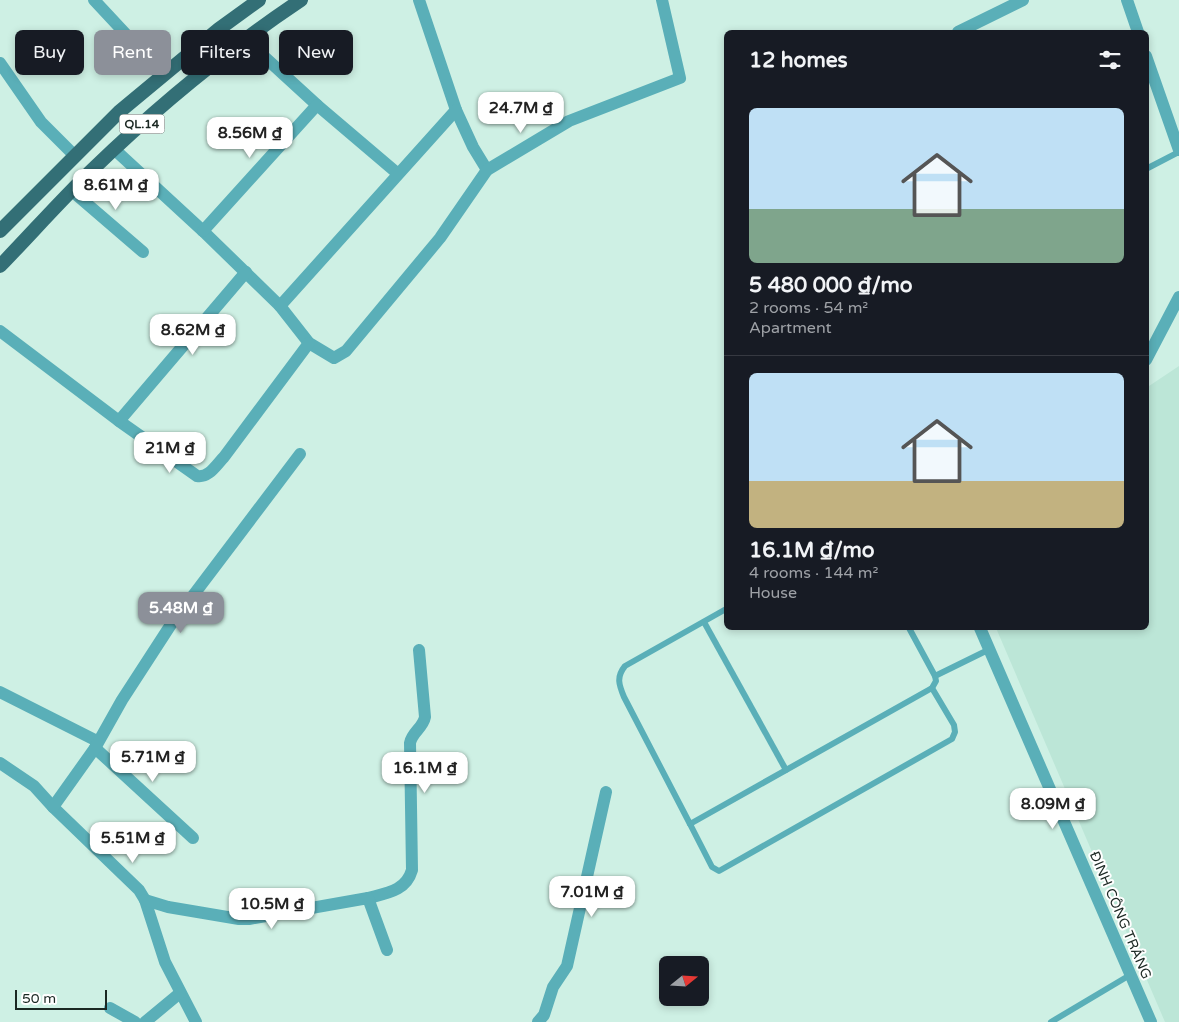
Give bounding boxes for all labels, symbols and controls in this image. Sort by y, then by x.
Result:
chip: Buy [15,30,84,75]
chip: Rent [94,30,171,75]
chip: Filters [181,30,269,75]
chip: New [279,30,353,75]
icon: filters [1096,46,1124,74]
text: 12 homes [749,48,848,73]
pin: 24.7M ₫ [475,92,567,134]
text: 24.7M ₫ [489,98,553,118]
road number: QL.14 [120,115,164,134]
pin: 8.56M ₫ [204,116,296,159]
text: 8.56M ₫ [218,123,282,143]
icon: home [892,140,982,230]
pin: 8.61M ₫ [70,168,162,211]
text: 8.61M ₫ [84,175,148,195]
text: 5 480 000 ₫/mo [749,273,913,298]
text: 2 rooms · 54 m² [749,298,868,318]
pin: 8.62M ₫ [147,314,239,356]
text: Apartment [749,318,832,338]
text: 8.62M ₫ [161,320,225,340]
icon: home [892,406,982,496]
pin: 21M ₫ [135,432,205,474]
text: 21M ₫ [145,438,195,458]
text: 16.1M ₫/mo [749,538,875,563]
text: 4 rooms · 144 m² [749,563,878,583]
text: House [749,583,797,603]
pin: 5.48M ₫ [135,592,227,634]
text: 5.48M ₫ [149,598,213,618]
pin: 5.71M ₫ [107,740,199,783]
text: 5.71M ₫ [121,747,185,767]
pin: 16.1M ₫ [379,752,471,794]
text: 16.1M ₫ [393,758,457,778]
pin: 8.09M ₫ [1007,788,1099,830]
text: 8.09M ₫ [1021,794,1085,814]
pin: 5.51M ₫ [87,822,179,864]
text: 5.51M ₫ [101,828,165,848]
street label: ĐINH CÔNG TRÁNG [1086,849,1155,982]
pin: 7.01M ₫ [546,876,638,918]
text: 7.01M ₫ [560,882,624,902]
pin: 10.5M ₫ [226,888,318,930]
text: 10.5M ₫ [240,894,304,914]
north arrow [659,956,709,1006]
map controls [659,956,709,1006]
scale bar [15,987,108,1010]
text: 50 m [22,990,56,1007]

